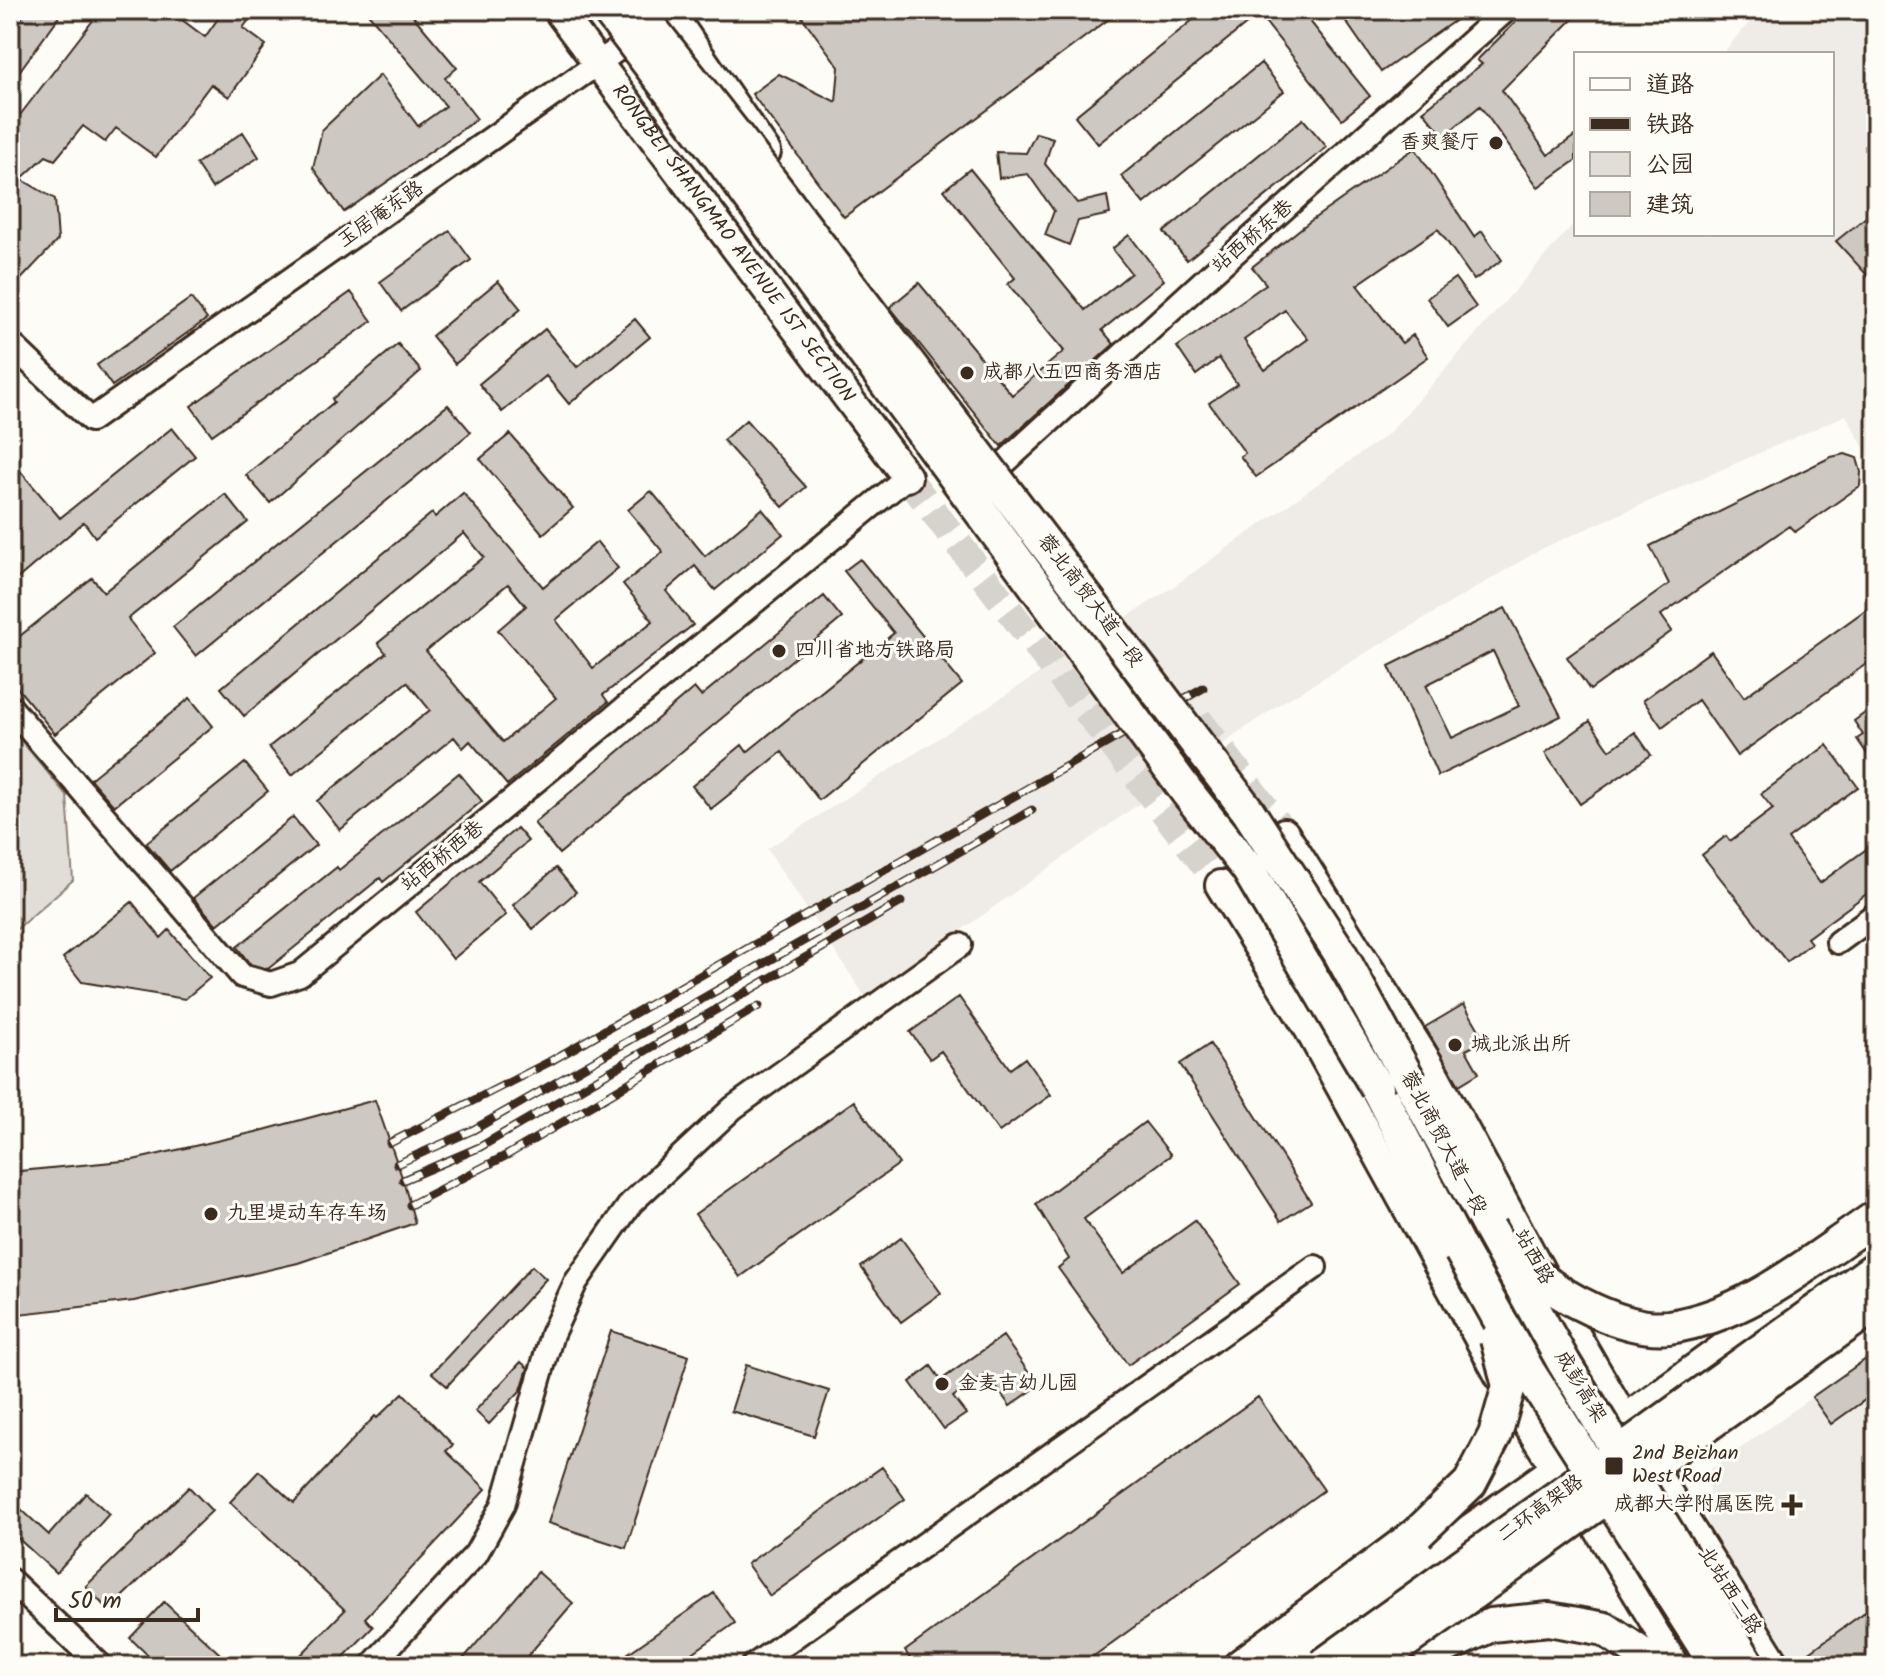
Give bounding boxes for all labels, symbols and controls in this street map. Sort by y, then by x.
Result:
legend [1574,52,1834,236]
text: 道路 [1646,66,1694,105]
street label: RONGBEI SHANGMAO AVENUE 1ST SECTION [603,78,863,410]
text: 铁路 [1646,106,1694,145]
place label: 香爽餐厅 [1400,127,1480,159]
marker: 香爽餐厅 [1487,134,1505,152]
text: 公园 [1646,146,1694,185]
street label: 玉居庵东路 [331,173,432,257]
text: 建筑 [1646,186,1694,225]
street label: 站西桥东巷 [1205,191,1302,282]
place label: 成都八五四商务酒店 [983,357,1163,389]
marker: 成都八五四商务酒店 [958,364,976,382]
street label: 蓉北商贸大道一段 [1029,527,1151,675]
place label: 四川省地方铁路局 [795,635,955,667]
marker: 四川省地方铁路局 [770,642,788,660]
street label: 站西桥西巷 [394,812,493,901]
place label: 城北派出所 [1471,1029,1571,1061]
marker: 城北派出所 [1446,1036,1464,1054]
street label: 蓉北商贸大道一段 [1391,1065,1495,1221]
place label: 九里堤动车存车场 [227,1198,387,1230]
marker: 九里堤动车存车场 [202,1205,220,1223]
street label: 站西路 [1504,1223,1562,1292]
street label: 成彭高架 [1546,1344,1614,1430]
place label: 金麦吉幼儿园 [958,1368,1078,1400]
marker: 金麦吉幼儿园 [933,1375,951,1393]
place label: 2nd Beizhan West Road [1632,1438,1738,1493]
marker: 2nd Beizhan West Road [1603,1455,1625,1477]
street label: 二环高架路 [1491,1466,1592,1551]
place label: 成都大学附属医院 [1614,1489,1774,1521]
marker: 成都大学附属医院 [1781,1494,1803,1516]
street label: 北站西二路 [1689,1540,1770,1643]
scale bar [56,1572,198,1622]
text: 50 m [68,1582,122,1621]

